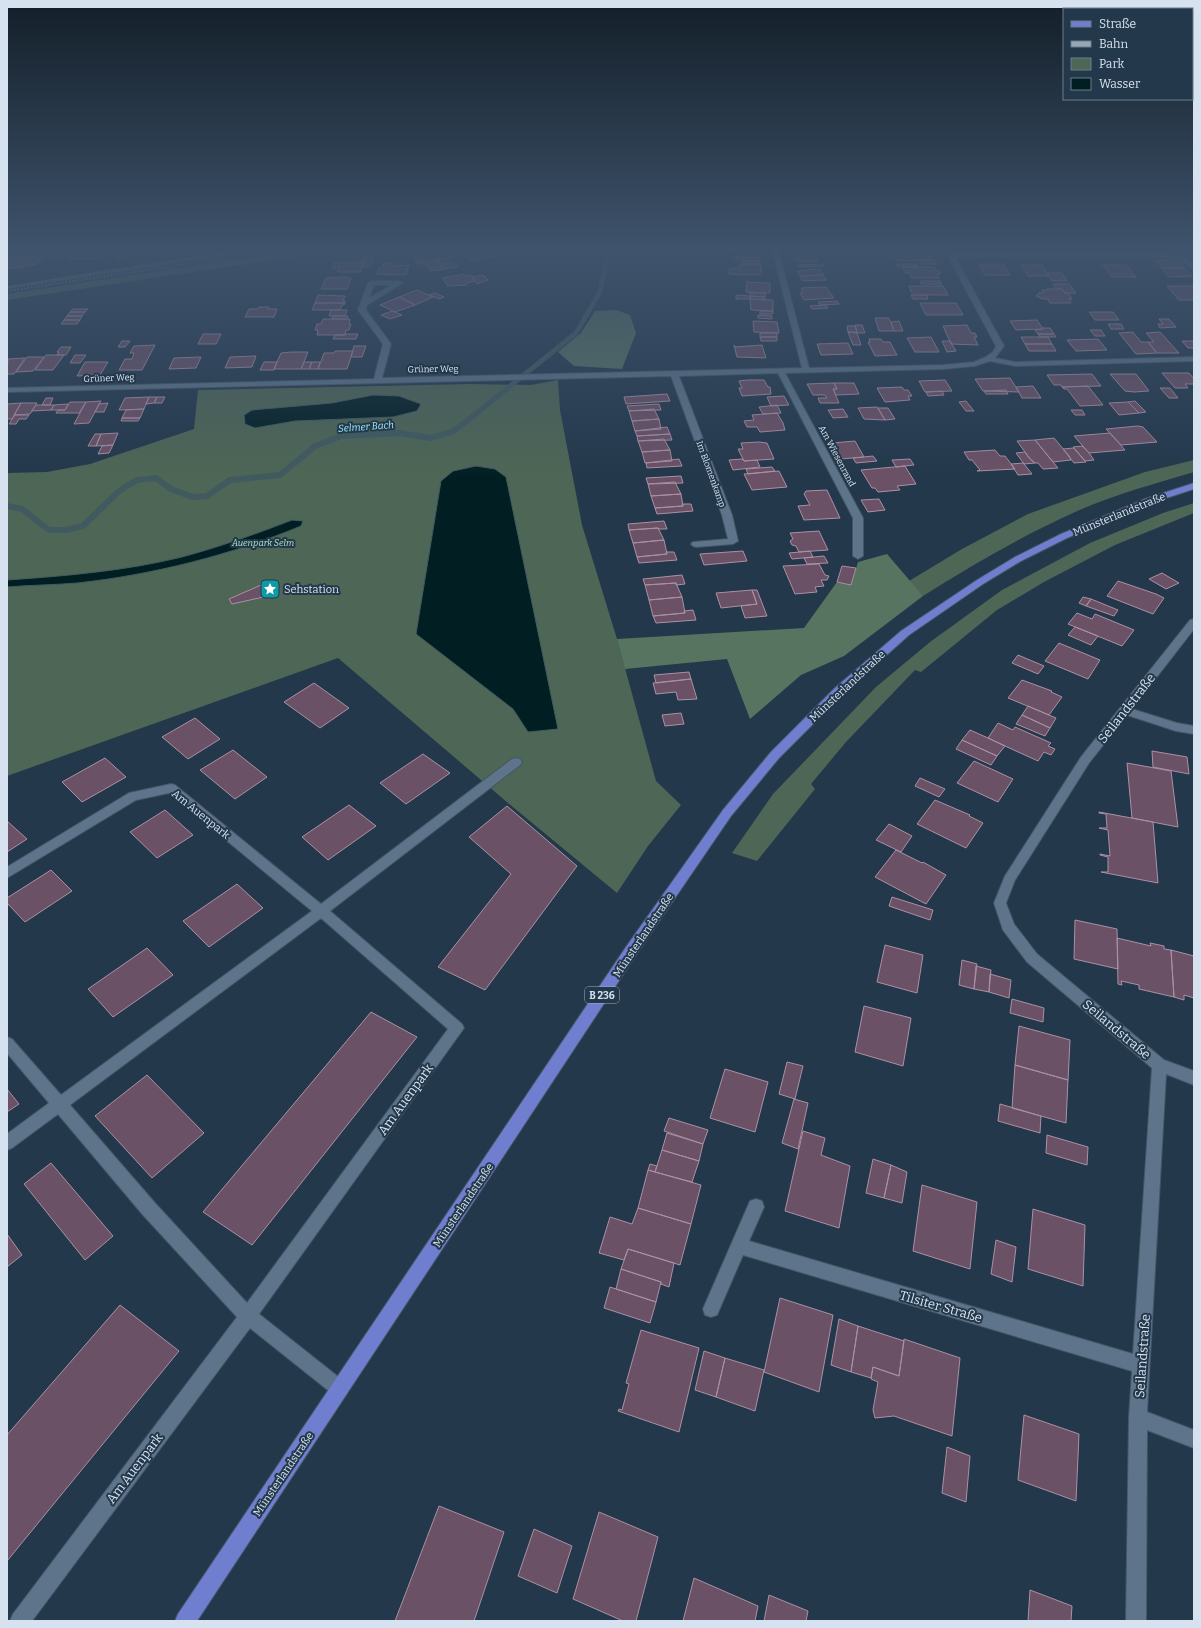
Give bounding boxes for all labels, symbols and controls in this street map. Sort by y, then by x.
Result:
legend [1063,8,1193,100]
text: Straße [1099,17,1136,31]
text: Bahn [1099,37,1128,51]
text: Park [1099,57,1125,71]
text: Wasser [1099,77,1141,91]
street label: Grüner Weg [407,364,459,374]
street label: Grüner Weg [83,372,135,384]
water label: Selmer Bach [338,419,395,435]
street label: Am Wiesenrand [817,424,858,489]
street label: Im Blomenkamp [694,439,728,509]
street label: Münsterlandstraße [1071,490,1167,539]
park label: Auenpark Selm [231,538,294,548]
place icon: Sehstation [259,578,281,600]
place label: Sehstation [284,583,339,596]
street label: Münsterlandstraße [807,648,888,725]
street label: Seilandstraße [1095,671,1158,746]
street label: Am Auenpark [169,787,233,842]
street label: Münsterlandstraße [610,891,676,980]
road number: B 236 [585,987,619,1003]
street label: Seilandstraße [1080,997,1154,1062]
street label: Am Auenpark [375,1060,437,1138]
street label: Münsterlandstraße [430,1161,496,1250]
street label: Tilsiter Straße [898,1288,984,1325]
street label: Seilandstraße [1132,1314,1153,1398]
street label: Am Auenpark [103,1430,166,1506]
street label: Münsterlandstraße [250,1430,316,1519]

